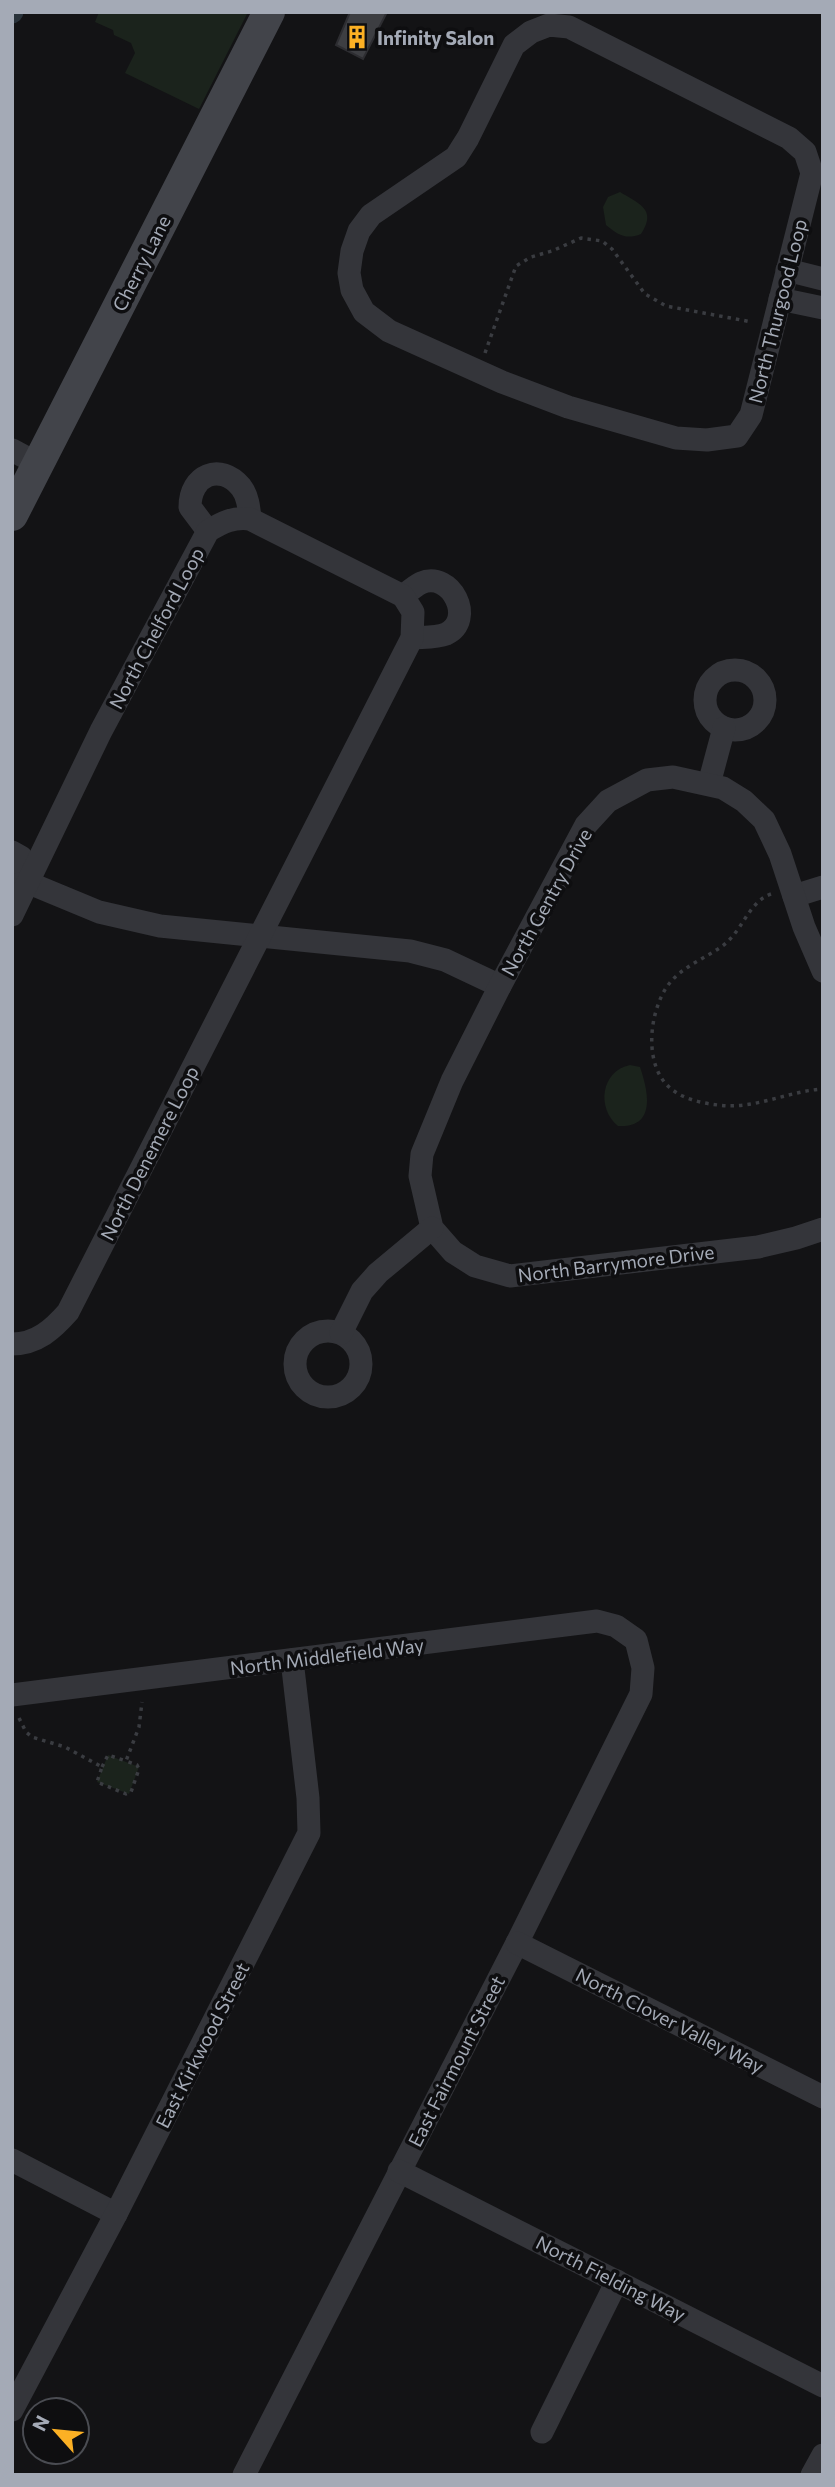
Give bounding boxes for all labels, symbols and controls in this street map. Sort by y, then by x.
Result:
building icon: Infinity Salon [343,23,371,51]
place label: Infinity Salon [377,26,494,49]
street label: Cherry Lane [107,211,175,315]
street label: North Thurgood Loop [743,216,811,406]
street label: North Chelford Loop [104,543,208,713]
street label: North Gentry Drive [496,824,596,980]
street label: North Denemere Loop [95,1062,203,1244]
street label: North Barrymore Drive [517,1240,715,1286]
street label: North Middlefield Way [229,1633,425,1679]
street label: East Kirkwood Street [150,1958,254,2132]
street label: North Clover Valley Way [572,1963,768,2078]
street label: East Fairmount Street [403,1972,509,2150]
street label: North Fielding Way [532,2230,690,2326]
north arrow [21,2396,91,2466]
text: N [27,2411,54,2435]

